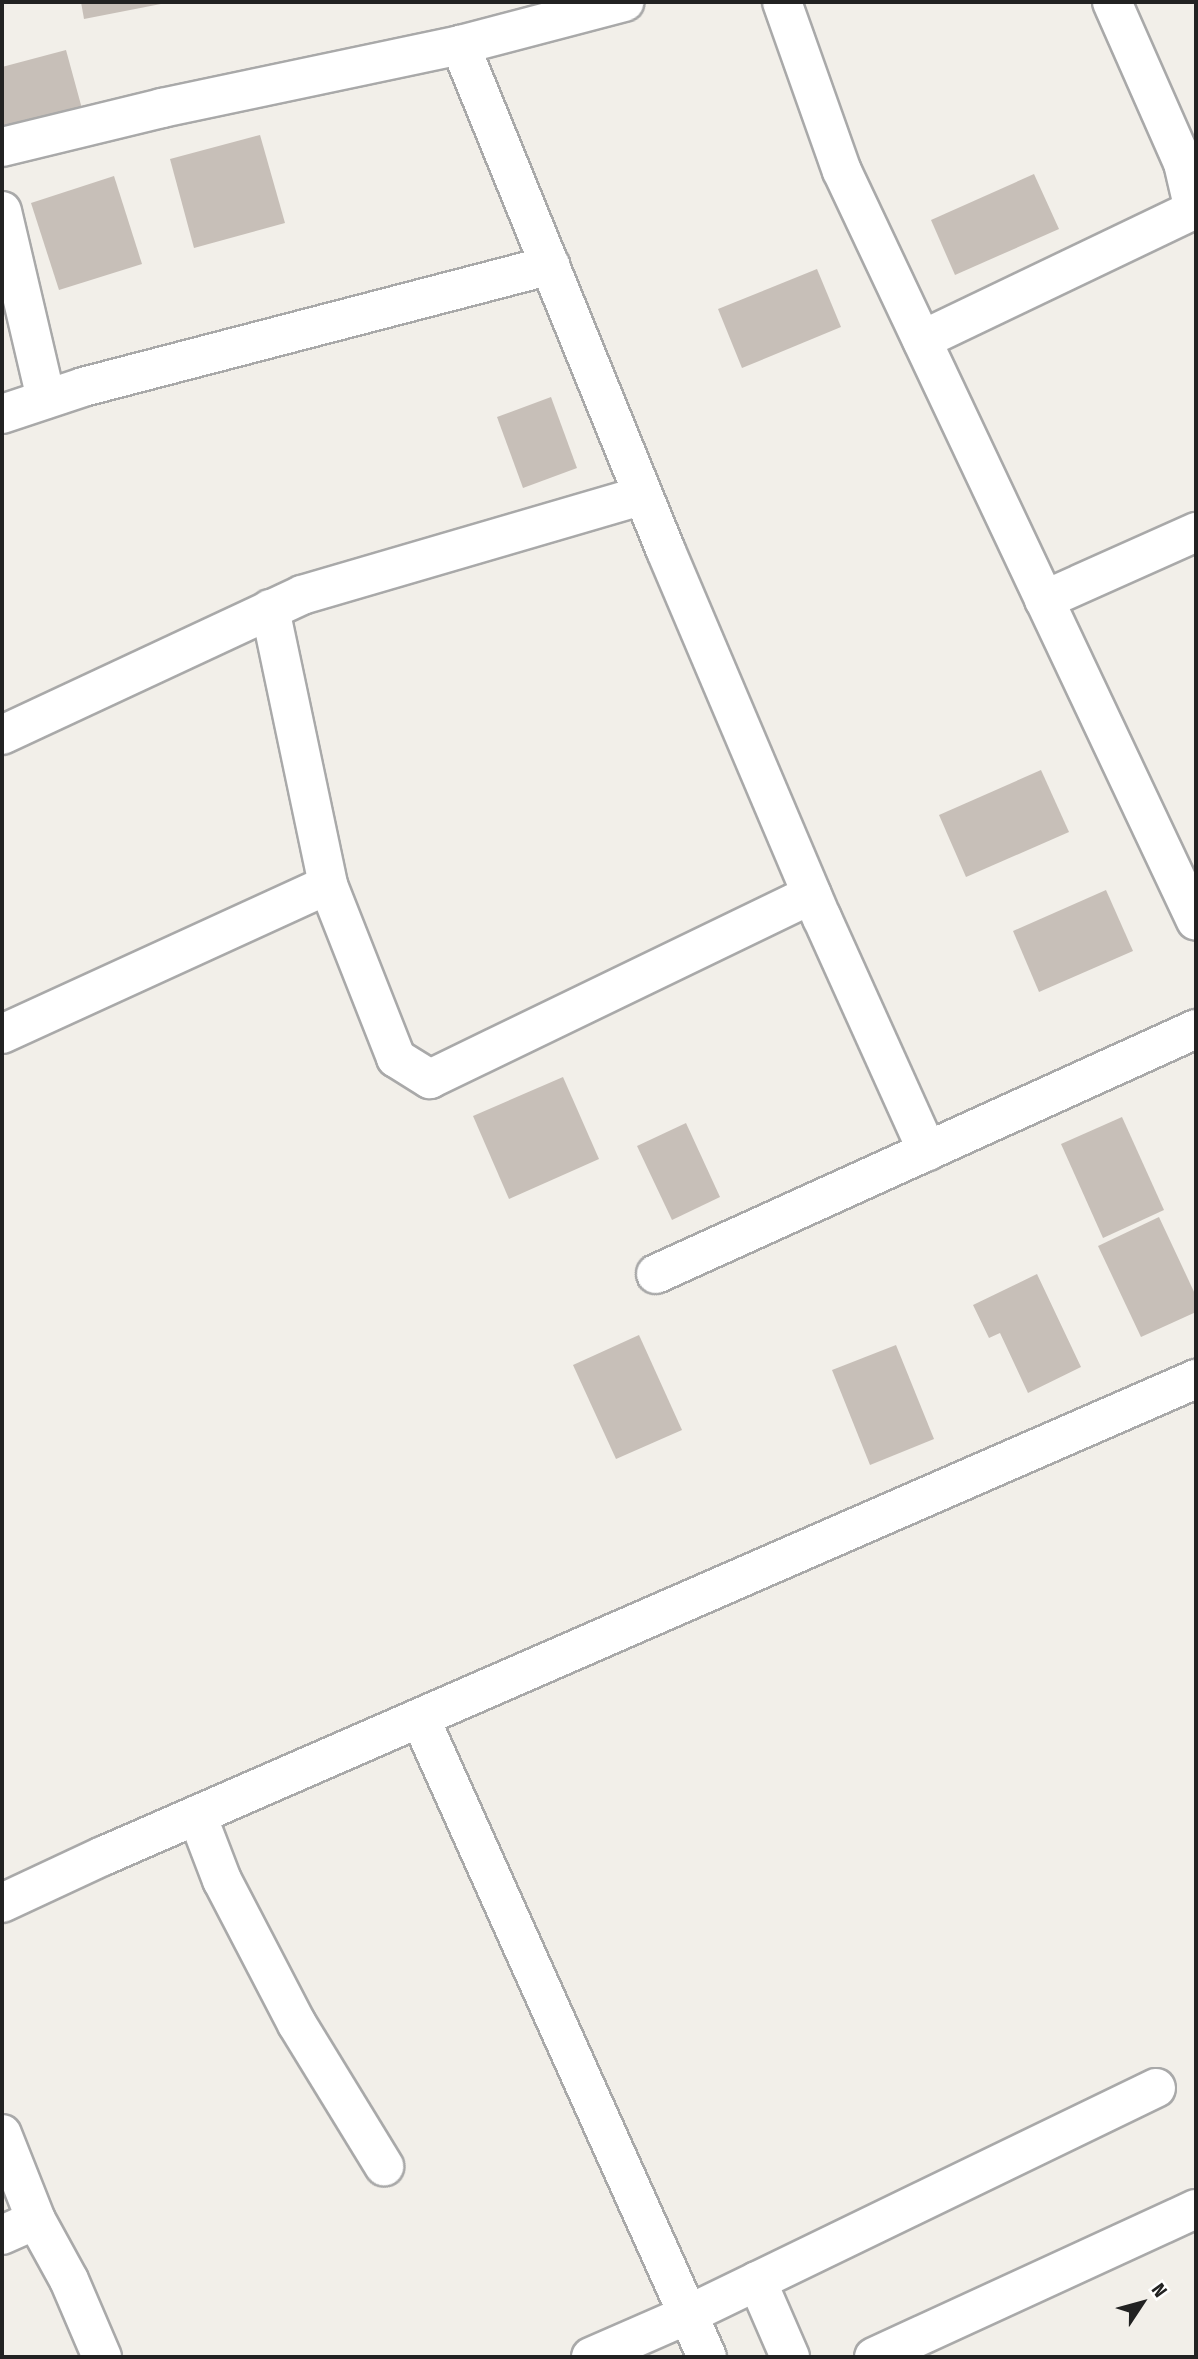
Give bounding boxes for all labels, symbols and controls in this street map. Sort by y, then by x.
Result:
north arrow [1107,2268,1177,2338]
text: N [1147,2279,1172,2302]

